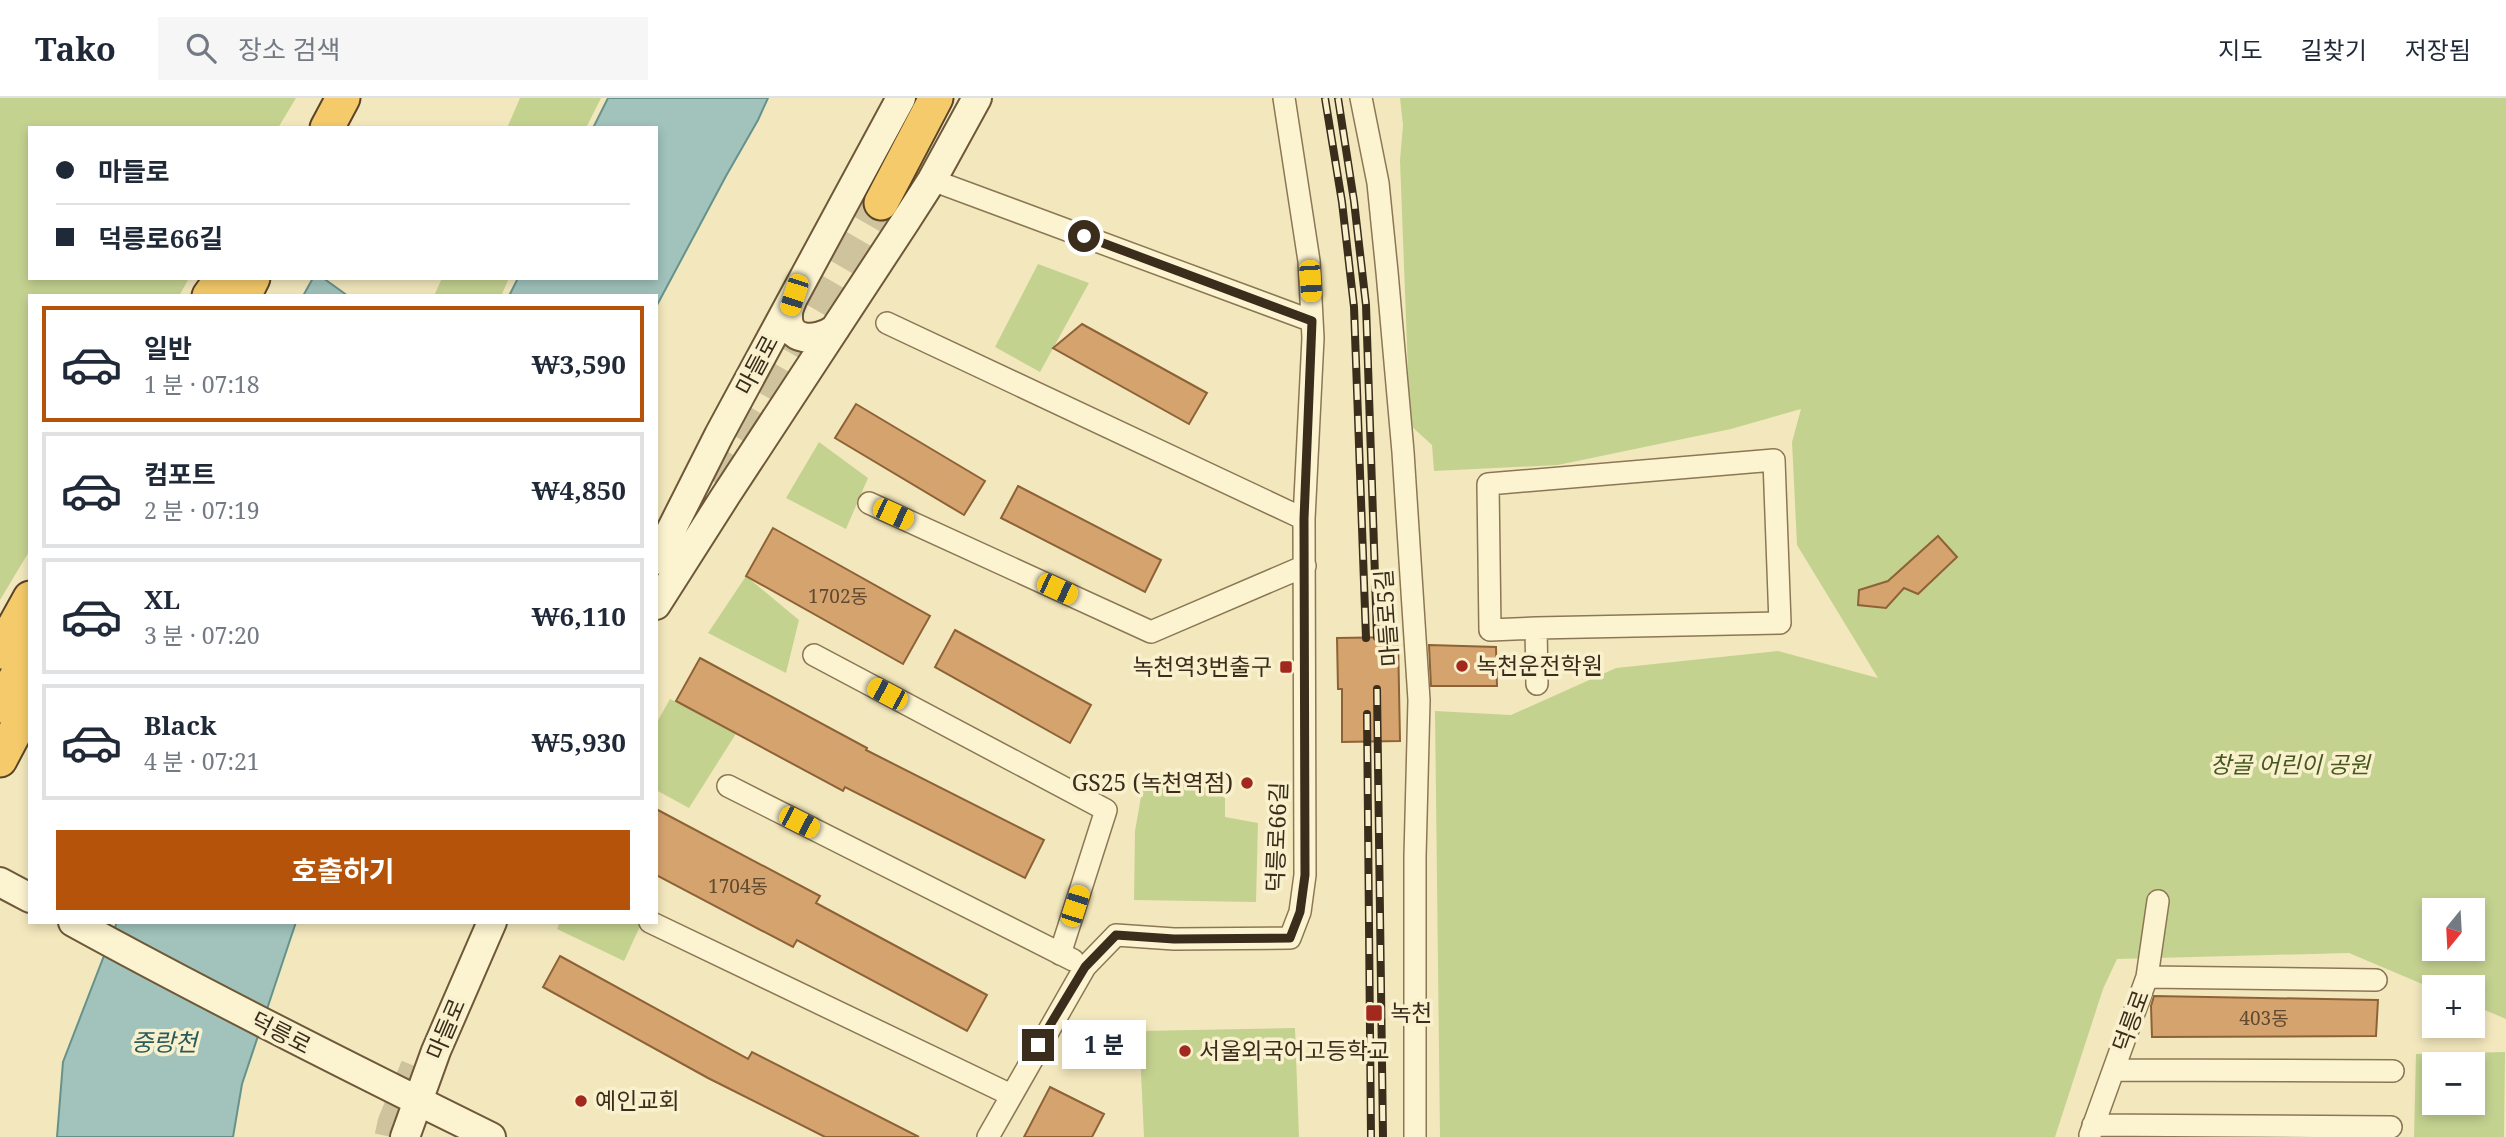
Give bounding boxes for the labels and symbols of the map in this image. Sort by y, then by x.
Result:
route start [1068,220,1100,252]
car [1299,259,1322,303]
car [778,272,811,318]
street label: 마들로 [727,329,785,400]
car [870,496,917,532]
street label: 마들로5길 [1367,568,1405,668]
car [1034,571,1081,607]
house number: 1702동 [808,583,868,609]
place label: 녹천운전학원 [1476,649,1603,681]
place label: 녹천역3번출구 [1132,650,1272,682]
marker: 녹천운전학원 [1454,658,1470,674]
marker: 녹천역3번출구 [1278,659,1294,675]
car [864,675,911,713]
park label: 창골 어린이 공원 [2210,748,2372,780]
place label: GS25 (녹천역점) [1072,766,1233,798]
marker: GS25 (녹천역점) [1239,775,1255,791]
street label: 덕릉로66길 [1258,781,1294,893]
car [776,803,823,841]
house number: 1704동 [708,873,768,899]
car [1059,883,1092,929]
north arrow [2422,898,2485,961]
street label: 덕릉로 [2104,985,2156,1056]
street label: 마들로 [418,993,472,1064]
place label: 녹천 [1390,996,1432,1028]
street label: 덕릉로 [246,1003,317,1061]
marker: 녹천 [1364,1003,1384,1023]
house number: 403동 [2239,1005,2289,1031]
callout: 1 분 [1062,1020,1146,1070]
water label: 중랑천 [131,1025,200,1058]
route end [1022,1029,1054,1061]
place label: 서울외국어고등학교 [1199,1034,1389,1066]
marker: 서울외국어고등학교 [1177,1043,1193,1059]
place label: 예인교회 [595,1084,680,1116]
marker: 예인교회 [573,1093,589,1109]

